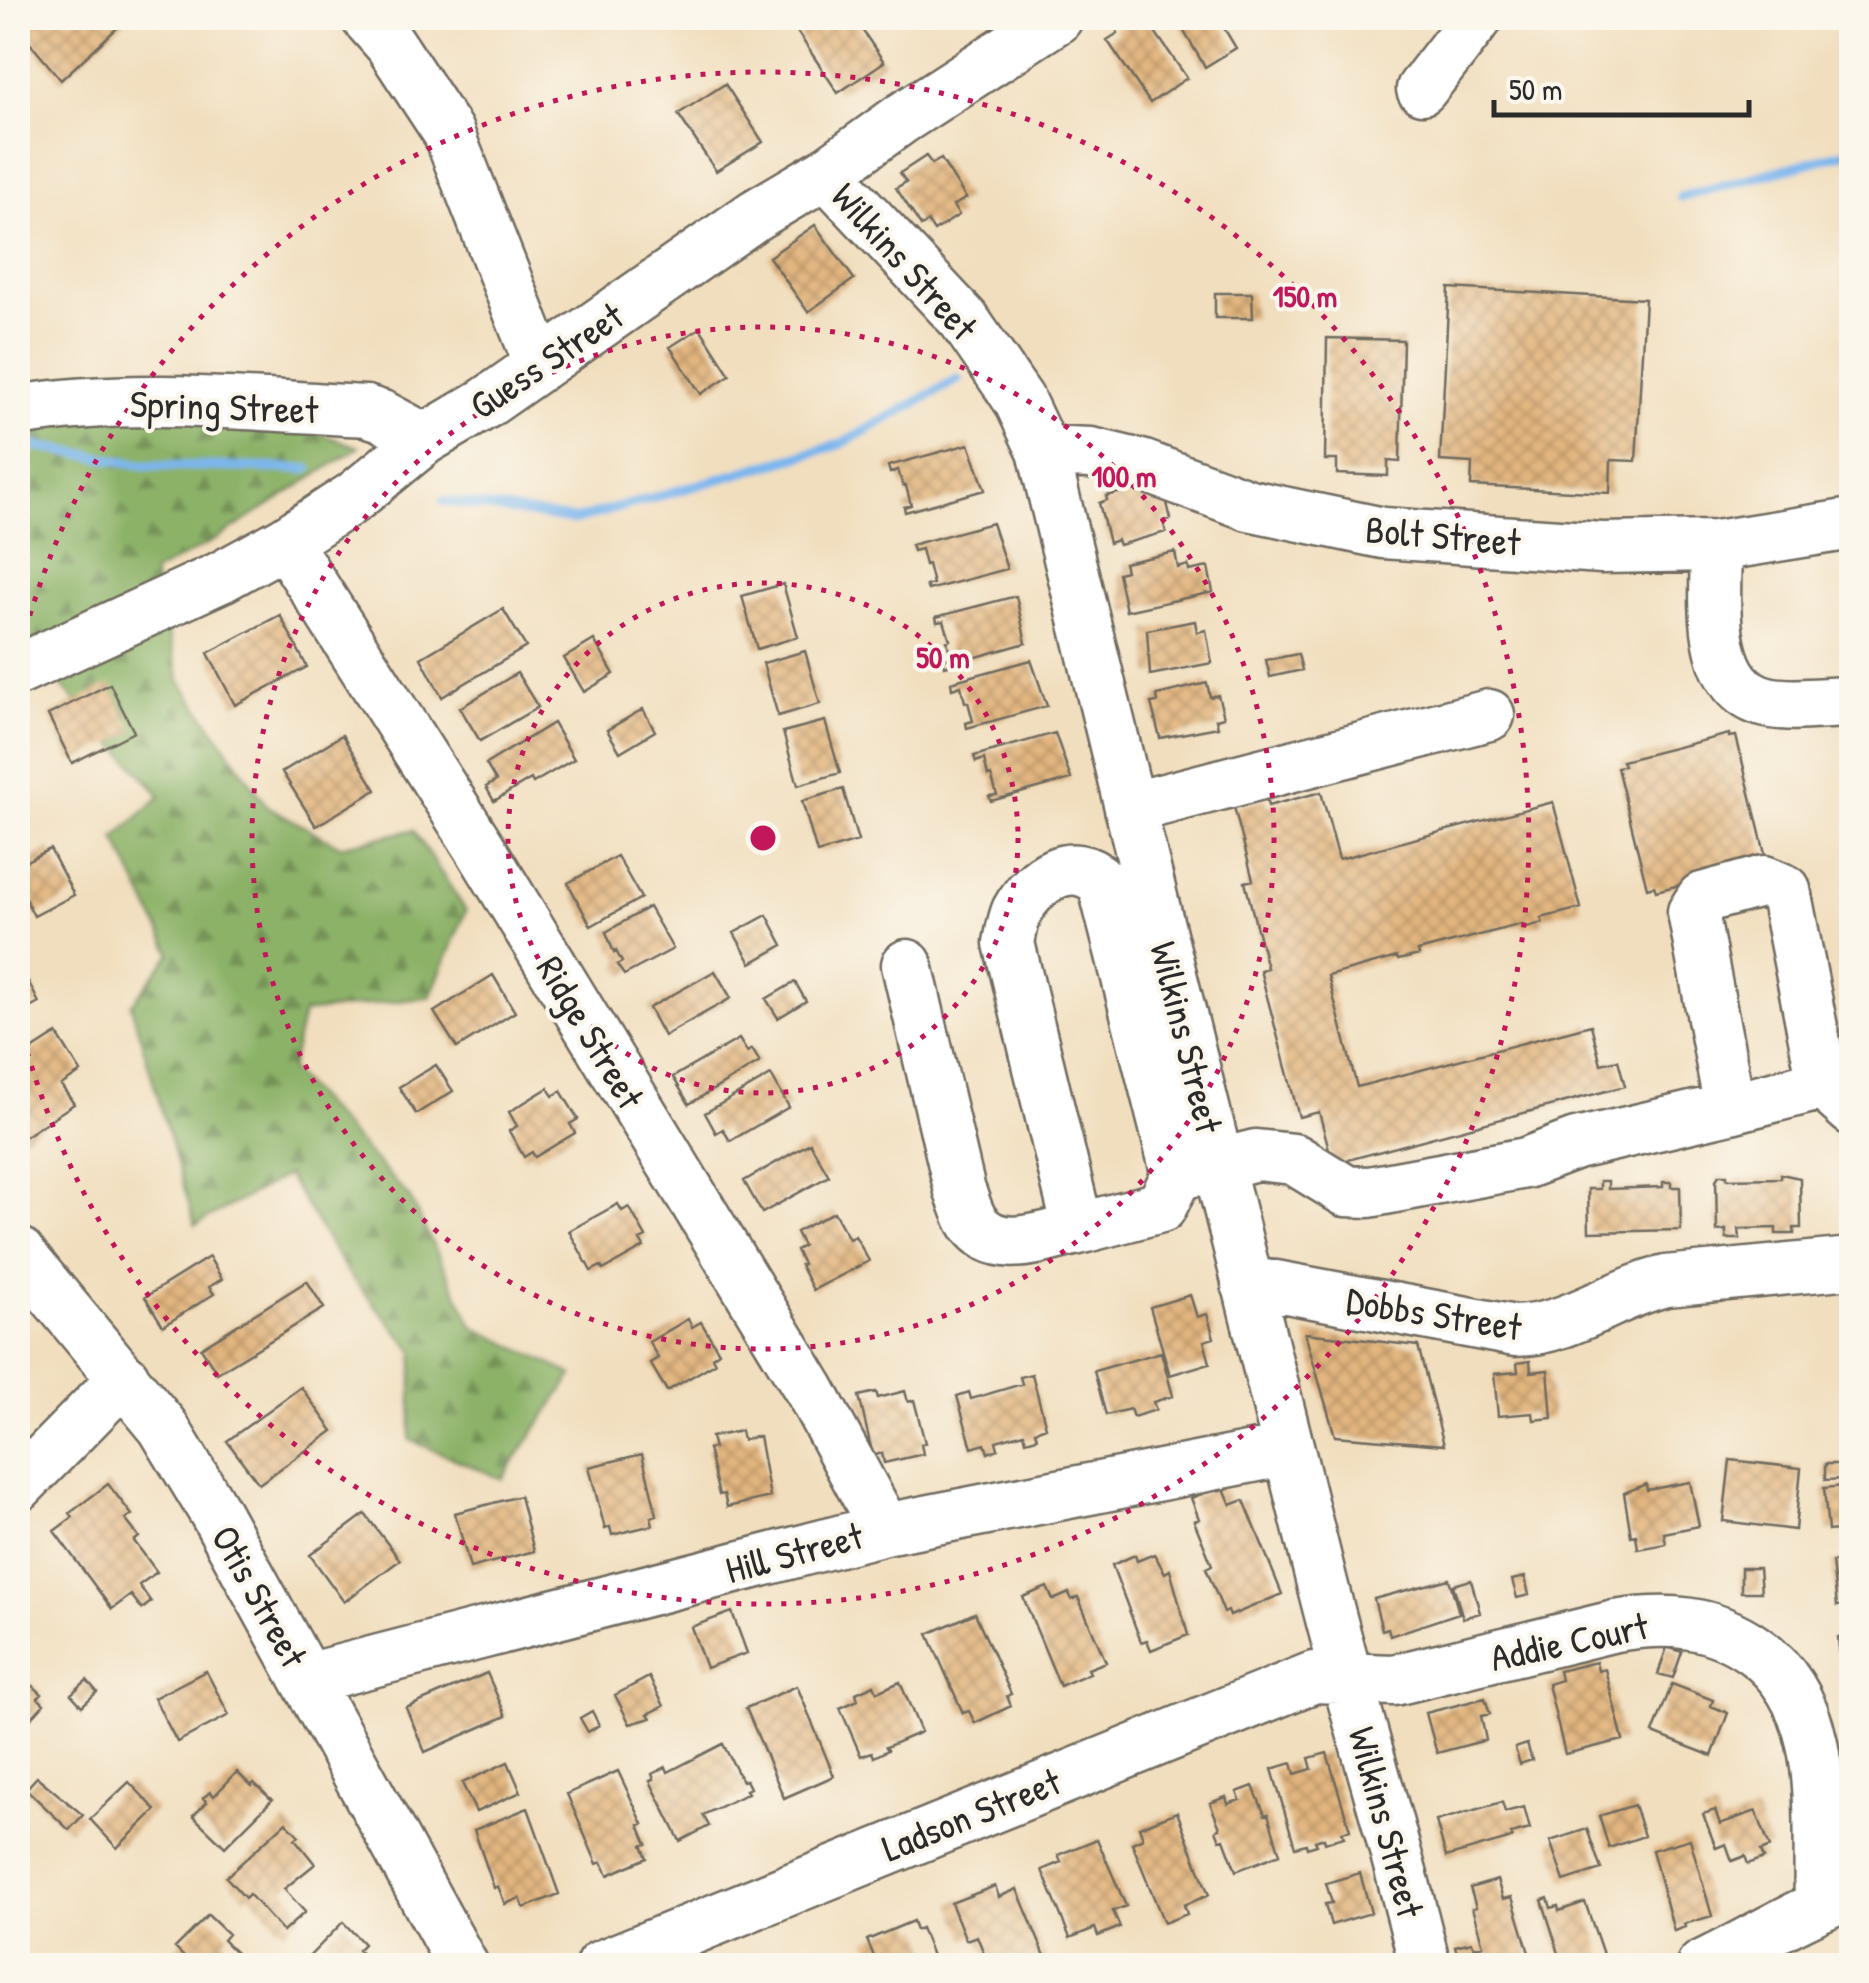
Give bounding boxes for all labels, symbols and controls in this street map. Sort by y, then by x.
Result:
scale bar [1494,55,1749,117]
text: 50 m [1509,69,1562,109]
street label: Wilkins Street [820,171,990,352]
text: 150 m [1273,276,1337,316]
street label: Guess Street [459,289,634,430]
street label: Spring Street [129,377,320,435]
text: 100 m [1091,456,1157,496]
street label: Bolt Street [1364,502,1523,568]
text: 50 m [916,637,970,677]
centre of rings [745,820,781,856]
street label: Wilkins Street [1138,936,1236,1139]
street label: Ridge Street [525,946,657,1119]
street label: Dobbs Street [1343,1274,1526,1353]
street label: Hill Street [720,1509,869,1595]
street label: Otis Street [200,1516,321,1677]
street label: Addie Court [1486,1599,1653,1683]
street label: Wilkins Street [1337,1721,1438,1924]
street label: Ladson Street [874,1754,1069,1873]

